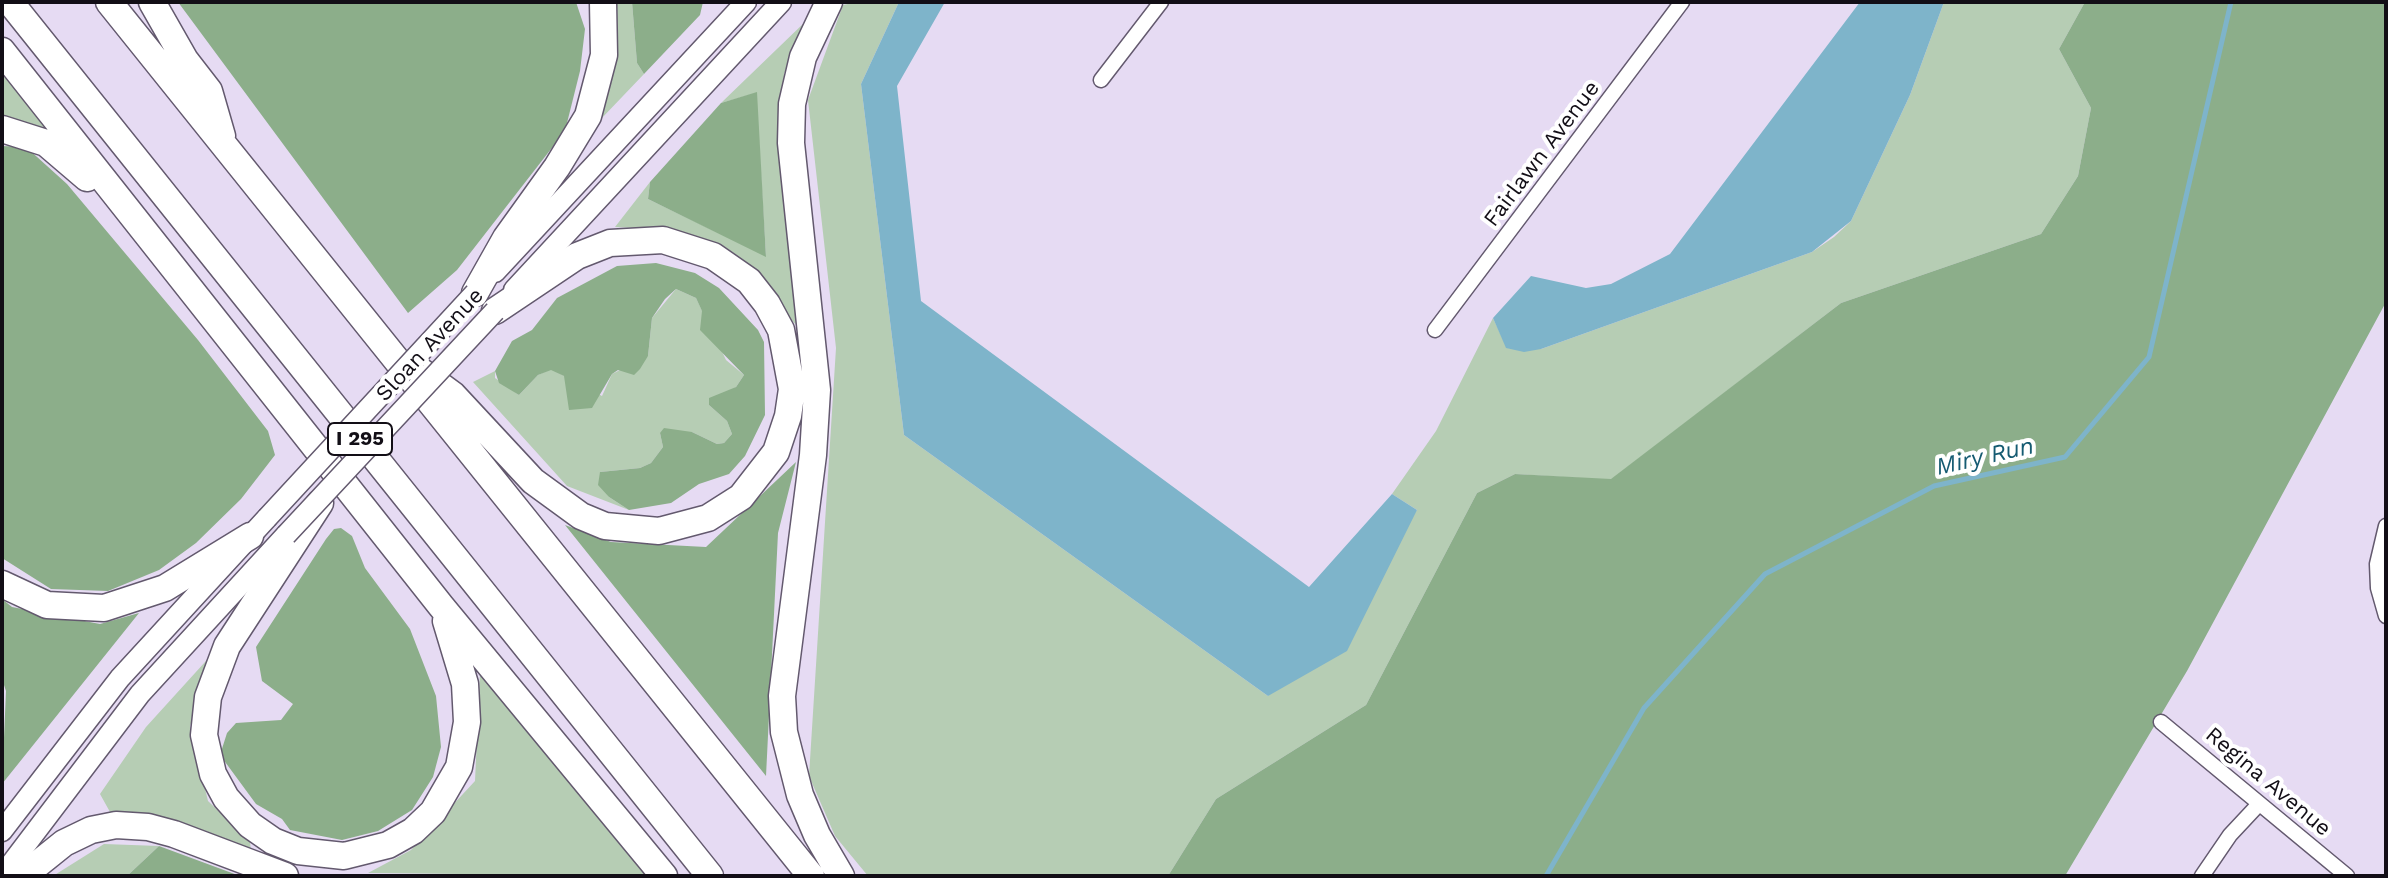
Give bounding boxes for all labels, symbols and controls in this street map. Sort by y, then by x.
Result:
street label: Fairlawn Avenue [1479,76,1605,232]
street label: Sloan Avenue [371,283,489,407]
road number: I 295 [328,423,392,455]
water label: Miry Run [1933,432,2037,482]
street label: Regina Avenue [2200,722,2336,842]

